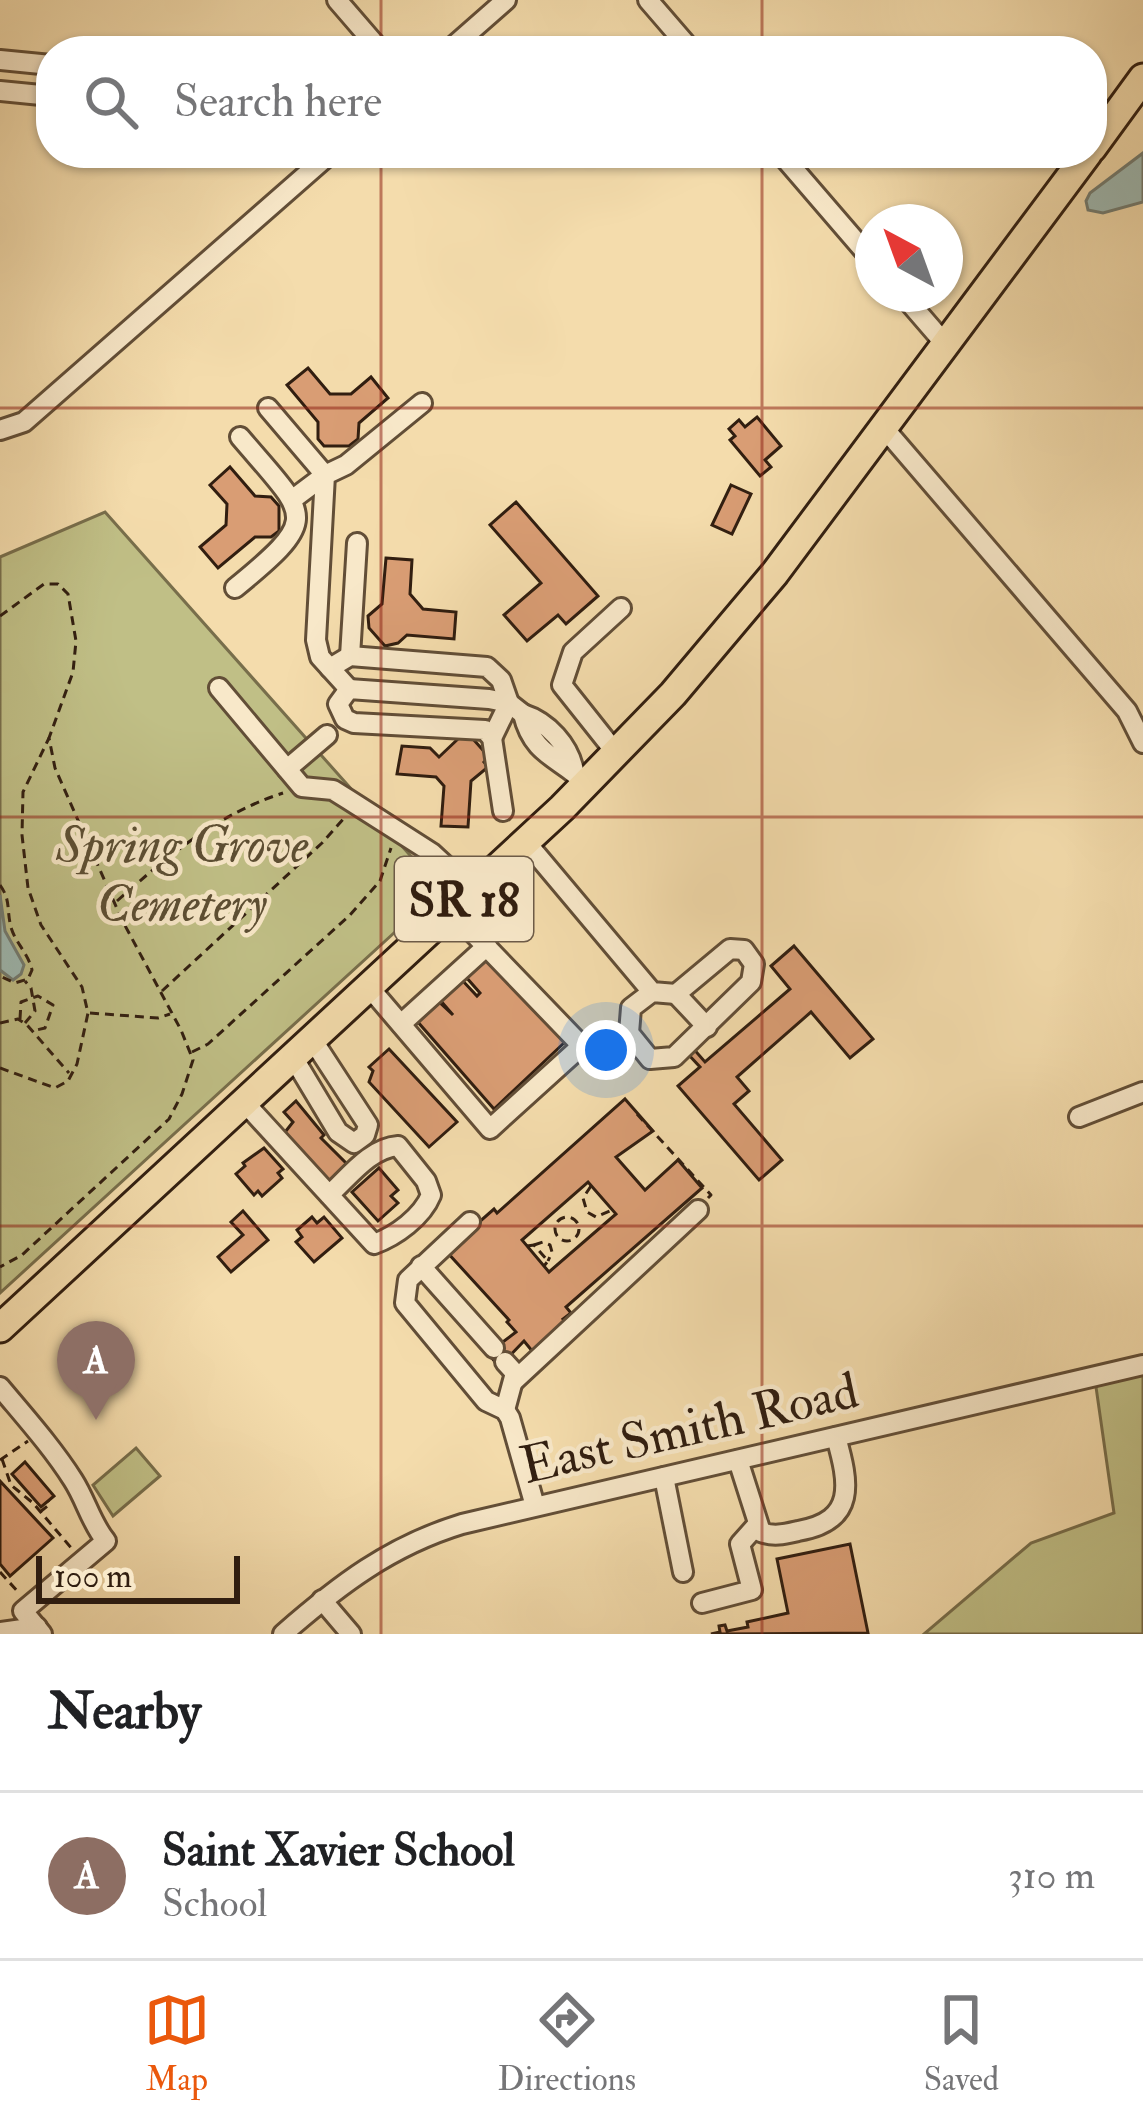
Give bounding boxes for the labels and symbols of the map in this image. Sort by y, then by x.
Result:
north arrow [855,204,963,312]
park label: Spring Grove Cemetery [55,814,309,937]
road number: SR 18 [395,857,533,941]
your location [576,1020,636,1080]
pin: A [57,1321,135,1420]
street label: East Smith Road [515,1359,864,1499]
scale bar [36,1550,240,1603]

